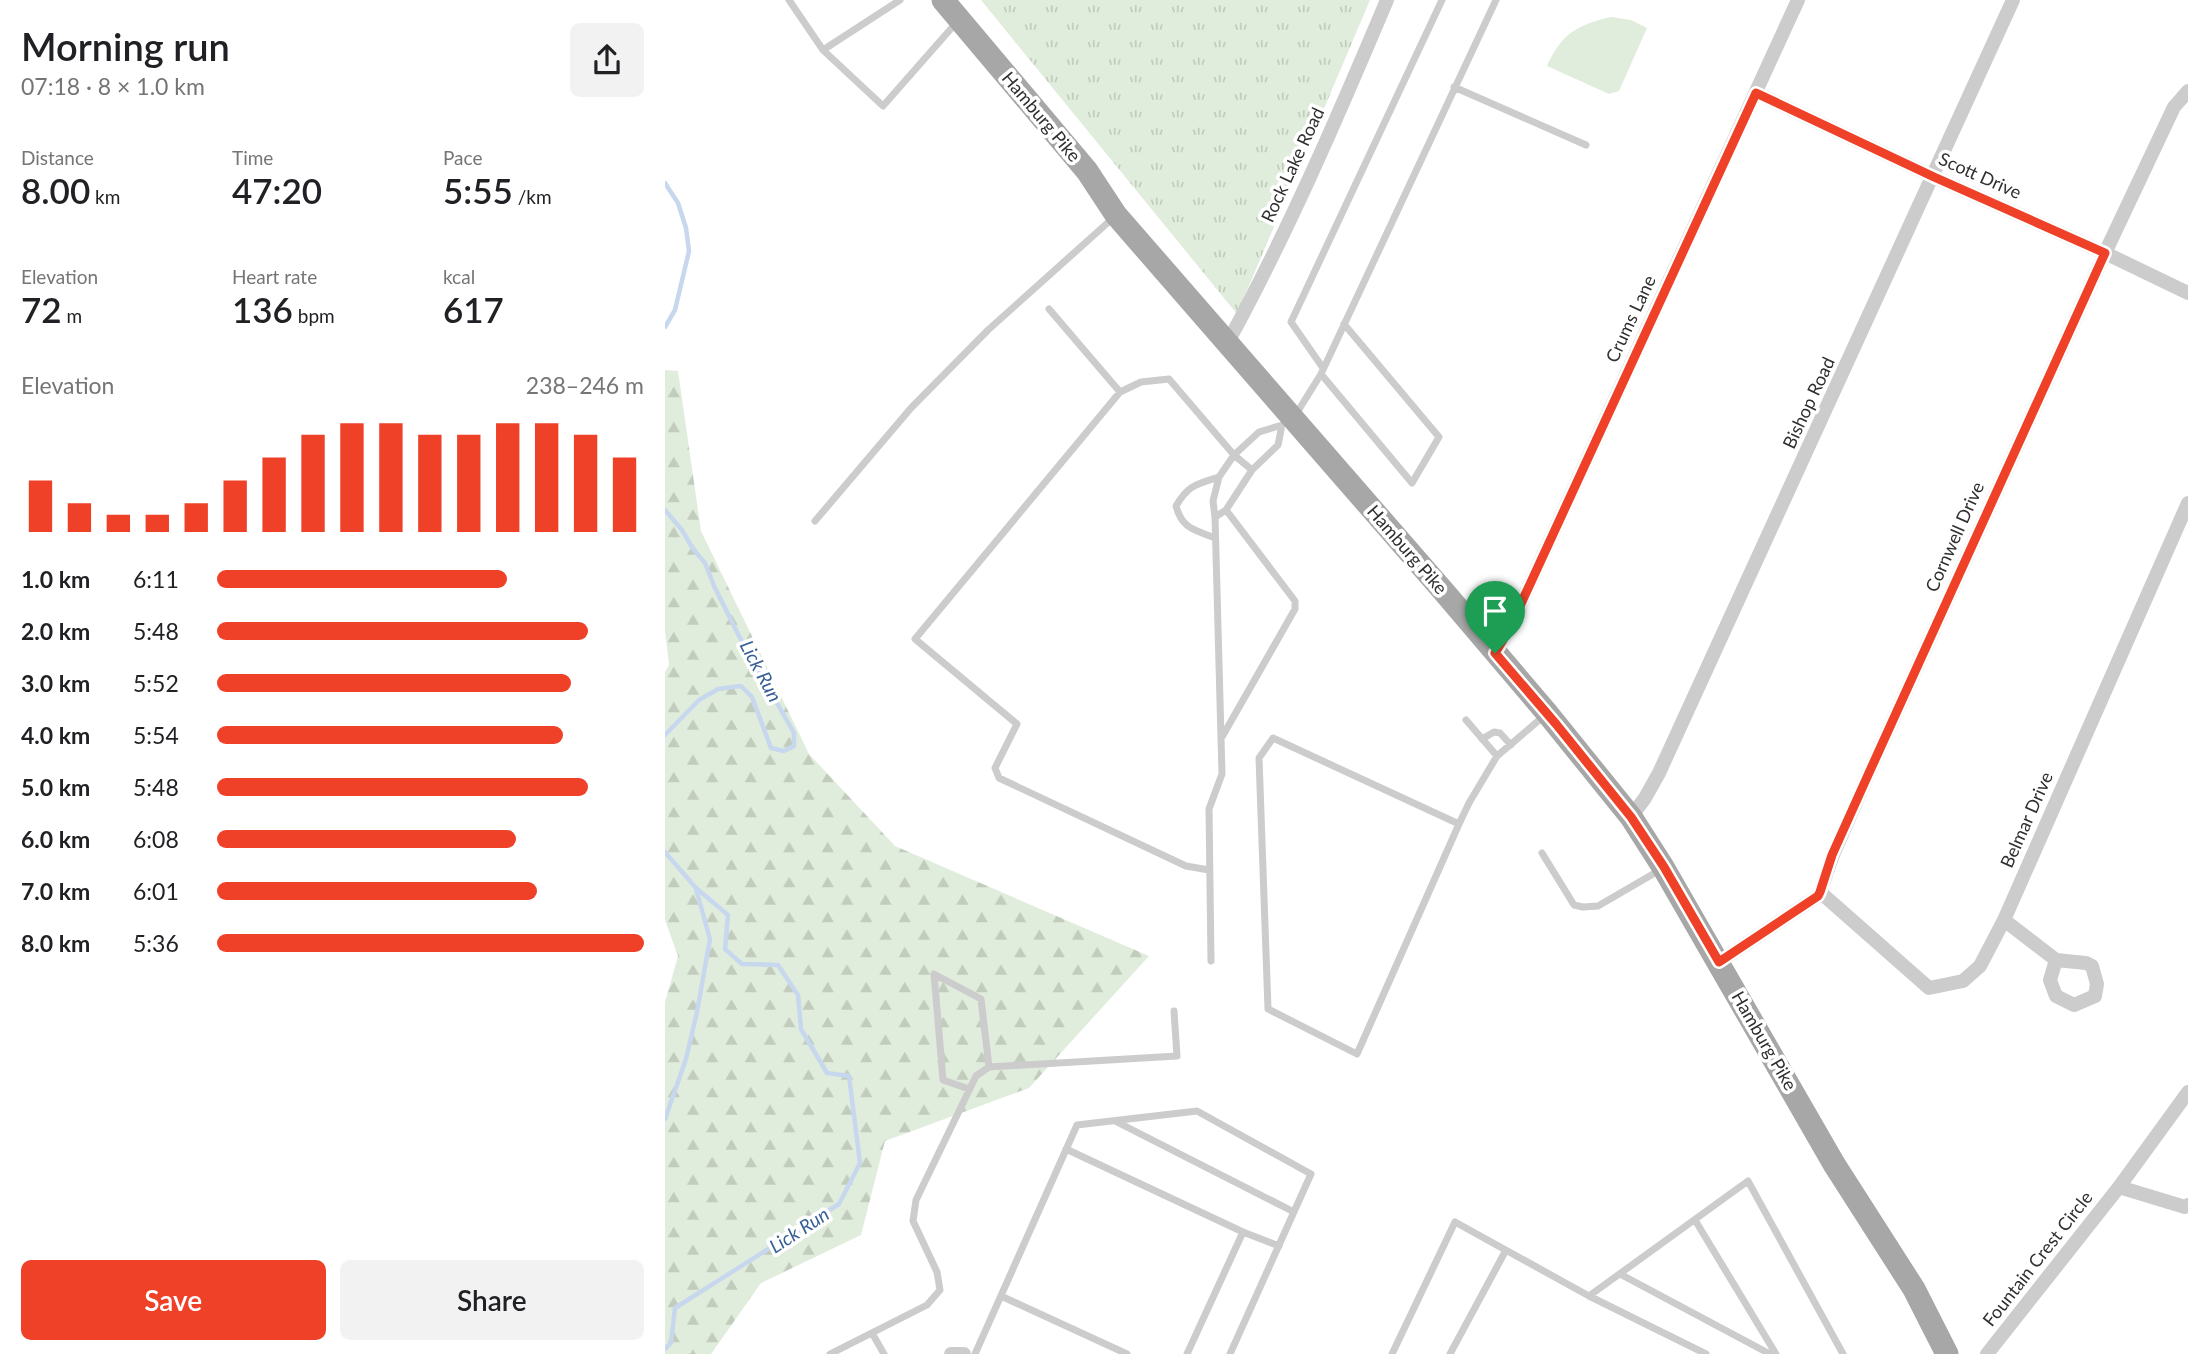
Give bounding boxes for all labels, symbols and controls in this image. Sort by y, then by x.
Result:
text: Morning run [21,23,230,69]
button: share [570,23,644,97]
street label: Hamburg Pike [998,67,1086,166]
text: 07:18 · 8 × 1.0 km [21,72,205,100]
street label: Rock Lake Road [1256,104,1328,225]
text: Distance [21,146,94,169]
text: Time [232,146,273,169]
text: Pace [443,146,482,169]
street label: Scott Drive [1936,147,2025,203]
text: 8.00 [21,169,90,211]
text: 47:20 [232,169,322,211]
text: 5:55 [443,169,513,211]
text: km [90,185,120,208]
text: /km [513,185,552,208]
text: Elevation [21,265,98,288]
text: Heart rate [232,265,317,288]
text: kcal [443,265,475,288]
street label: Crums Lane [1600,272,1660,366]
text: 72 [21,288,62,330]
text: 136 [232,288,293,330]
text: 617 [443,288,504,330]
text: m [62,304,82,327]
text: bpm [293,304,335,327]
street label: Bishop Road [1777,353,1839,452]
text: Elevation [21,371,114,399]
text: 238–246 m [526,371,644,399]
street label: Cornwell Drive [1920,478,1988,595]
street label: Hamburg Pike [1363,500,1452,598]
text: 1.0 km [21,565,90,593]
text: 6:11 [133,565,179,593]
pin [1465,581,1525,653]
icon: arrive [1476,592,1514,630]
text: 2.0 km [21,617,90,645]
text: 5:48 [133,617,179,645]
water label: Lick Run [736,636,787,705]
text: 3.0 km [21,669,90,697]
text: 5:52 [133,669,179,697]
text: 4.0 km [21,721,90,749]
text: 5:54 [133,721,179,749]
street label: Belmar Drive [1995,768,2057,871]
text: 5.0 km [21,773,90,801]
text: 5:48 [133,773,179,801]
text: 6.0 km [21,825,90,853]
text: 6:08 [133,825,179,853]
text: 7.0 km [21,877,90,905]
text: 6:01 [133,877,179,905]
text: 8.0 km [21,929,90,957]
text: 5:36 [133,929,179,957]
street label: Hamburg Pike [1728,987,1802,1094]
street label: Fountain Crest Circle [1978,1186,2097,1330]
water label: Lick Run [765,1202,833,1257]
button: Save [21,1260,326,1340]
button: Share [340,1260,644,1340]

